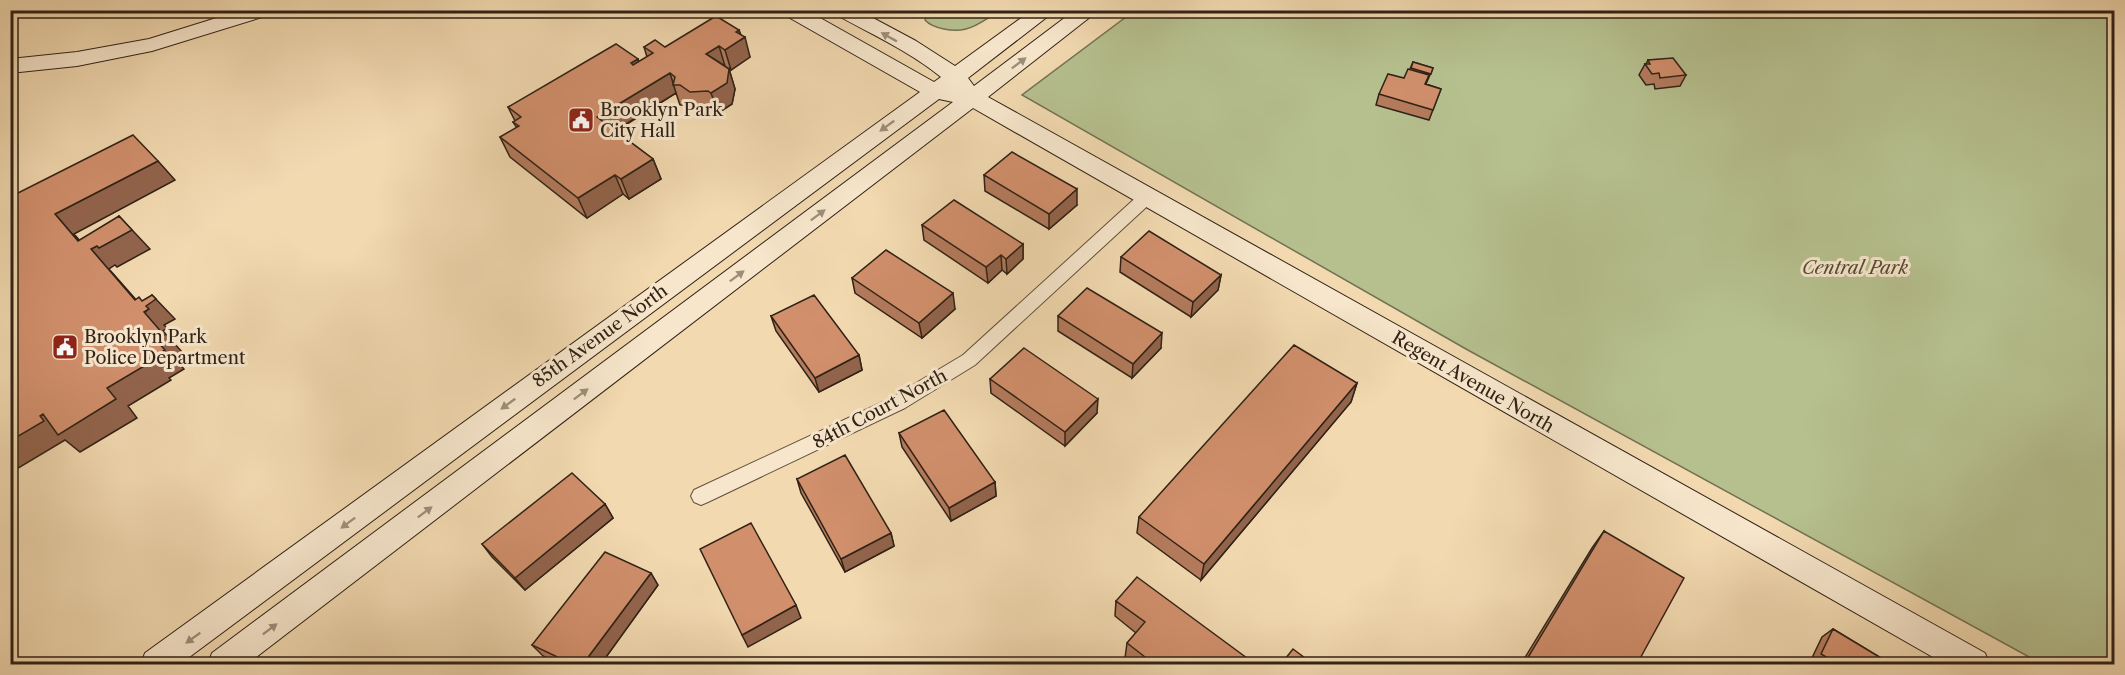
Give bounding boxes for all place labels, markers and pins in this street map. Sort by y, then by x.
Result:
place label: Brooklyn Park City Hall [600,99,724,142]
public building icon: Brooklyn Park City Hall [566,105,596,135]
place label: Brooklyn Park Police Department [84,326,246,369]
public building icon: Brooklyn Park Police Department [50,332,80,362]

